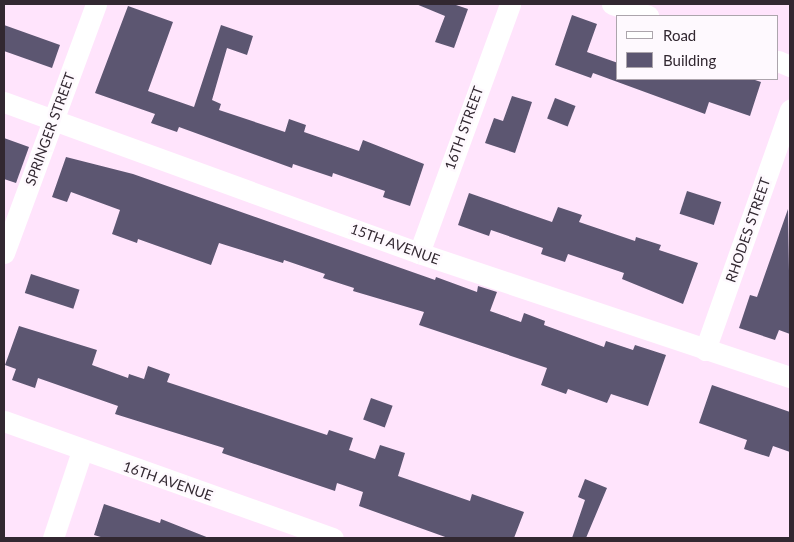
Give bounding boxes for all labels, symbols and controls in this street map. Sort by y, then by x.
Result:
legend [616,15,779,80]
text: Road [663,26,696,44]
text: Building [663,51,716,69]
street label: SPRINGER STREET [22,70,78,188]
street label: 16TH STREET [441,84,487,172]
street label: RHODES STREET [722,175,774,285]
street label: 15TH AVENUE [348,220,442,268]
street label: 16TH AVENUE [121,458,215,504]

